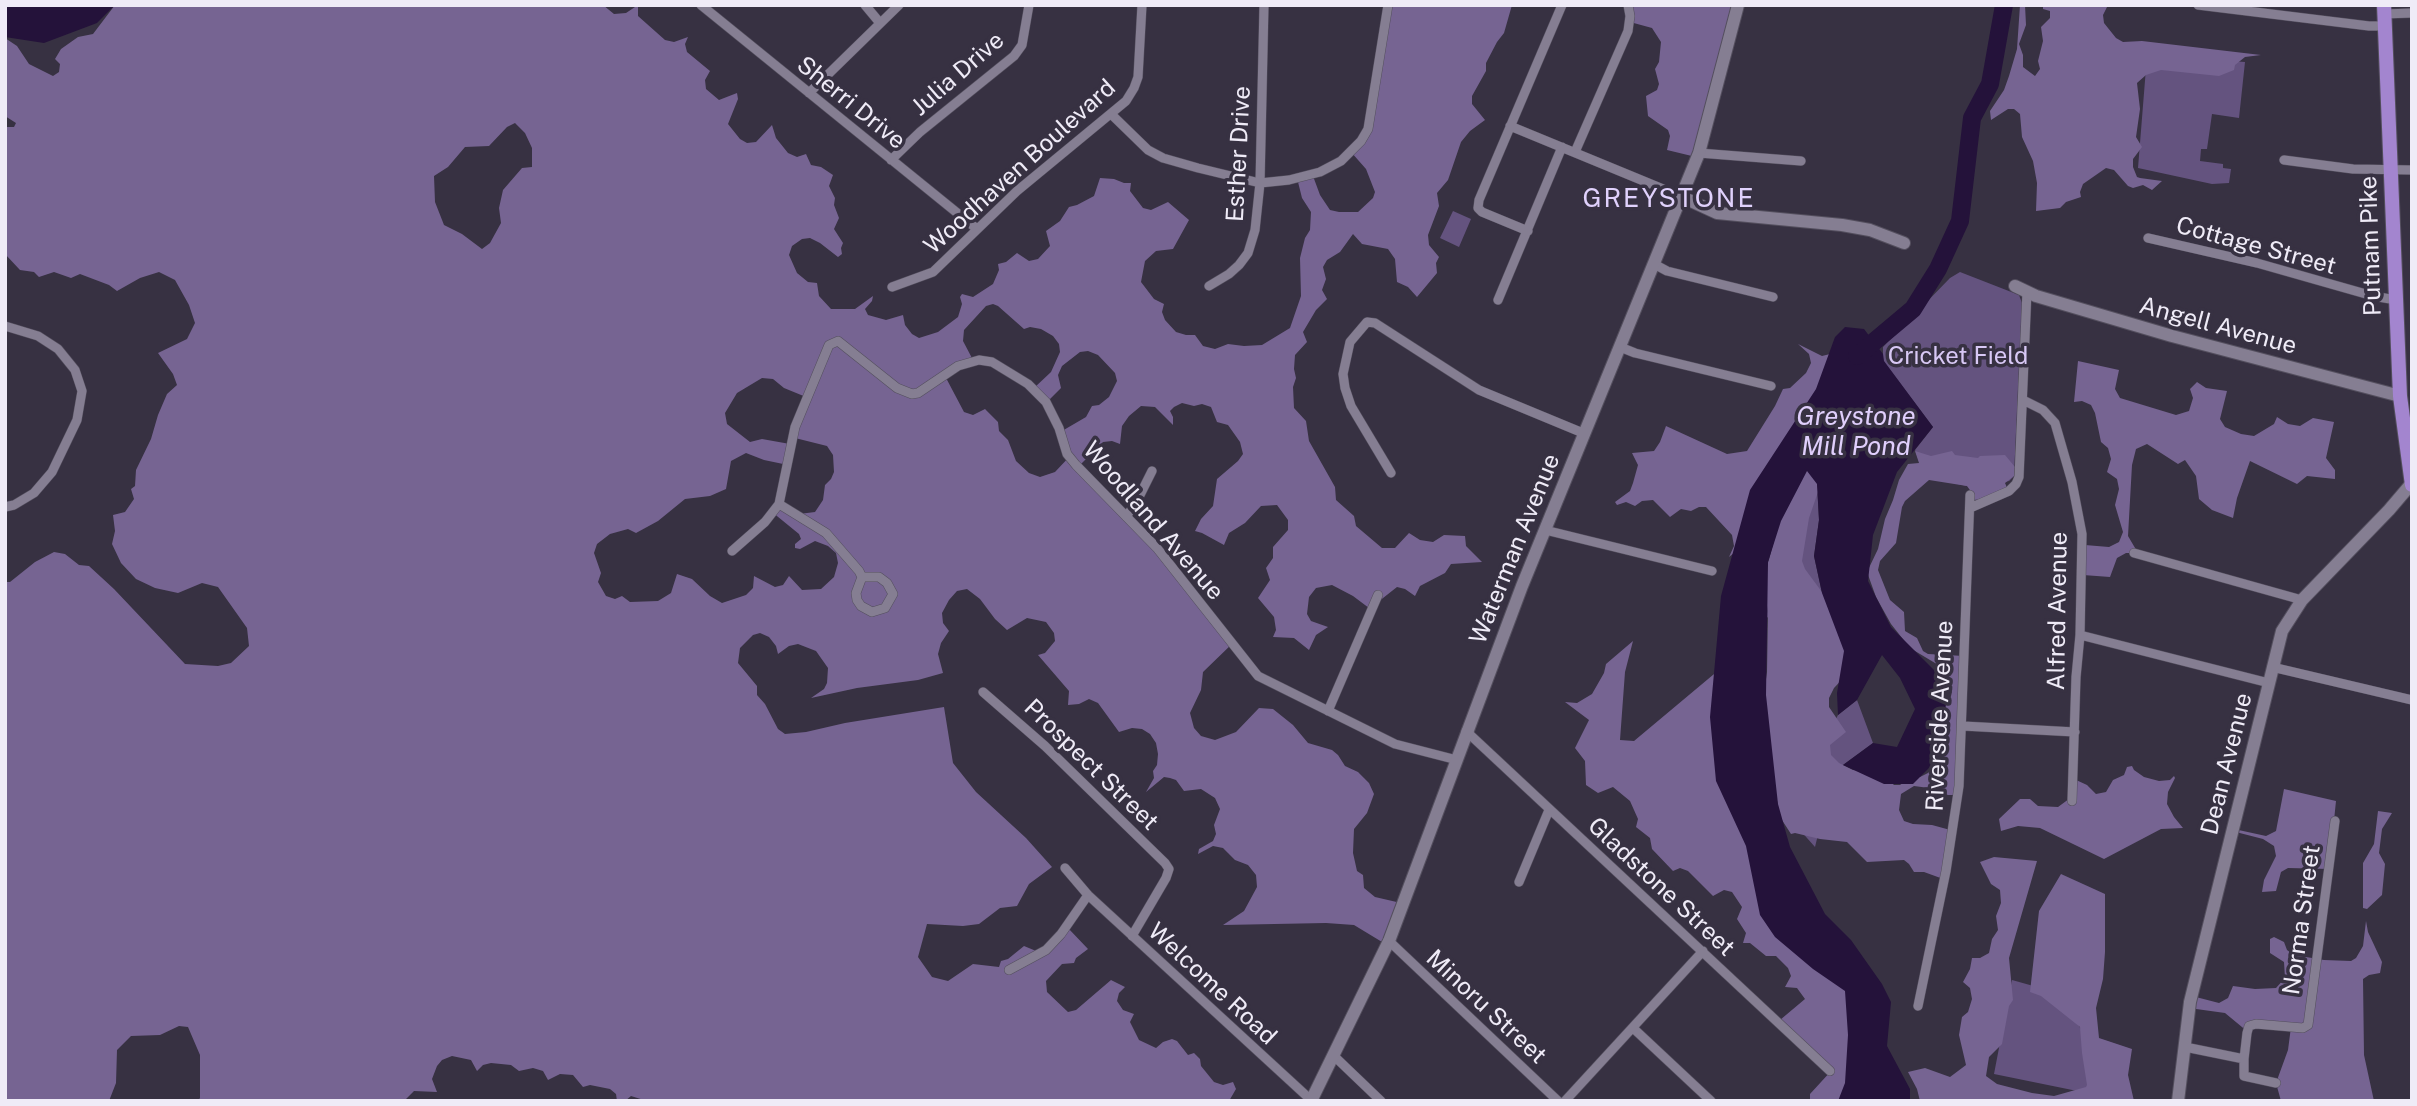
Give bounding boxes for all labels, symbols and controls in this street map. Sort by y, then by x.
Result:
street label: Julia Drive [906,26,1010,122]
street label: Sherri Drive [791,50,911,156]
street label: Woodhaven Boulevard [918,73,1122,261]
street label: Esther Drive [1221,85,1257,223]
street label: Putnam Pike [2354,176,2388,316]
district label: GREYSTONE [1584,183,1754,215]
street label: Cottage Street [2173,211,2339,281]
street label: Angell Avenue [2136,291,2300,361]
park label: Cricket Field [1888,343,2028,371]
water label: Greystone Mill Pond [1796,401,1916,462]
street label: Woodland Avenue [1076,436,1230,606]
street label: Waterman Avenue [1464,450,1566,648]
street label: Alfred Avenue [2042,531,2074,691]
street label: Riverside Avenue [1921,620,1959,812]
street label: Dean Avenue [2195,690,2259,838]
street label: Prospect Street [1018,694,1164,836]
street label: Gladstone Street [1582,812,1740,962]
street label: Norma Street [2277,843,2327,997]
street label: Welcome Road [1142,917,1282,1051]
street label: Minoru Street [1420,944,1552,1070]

